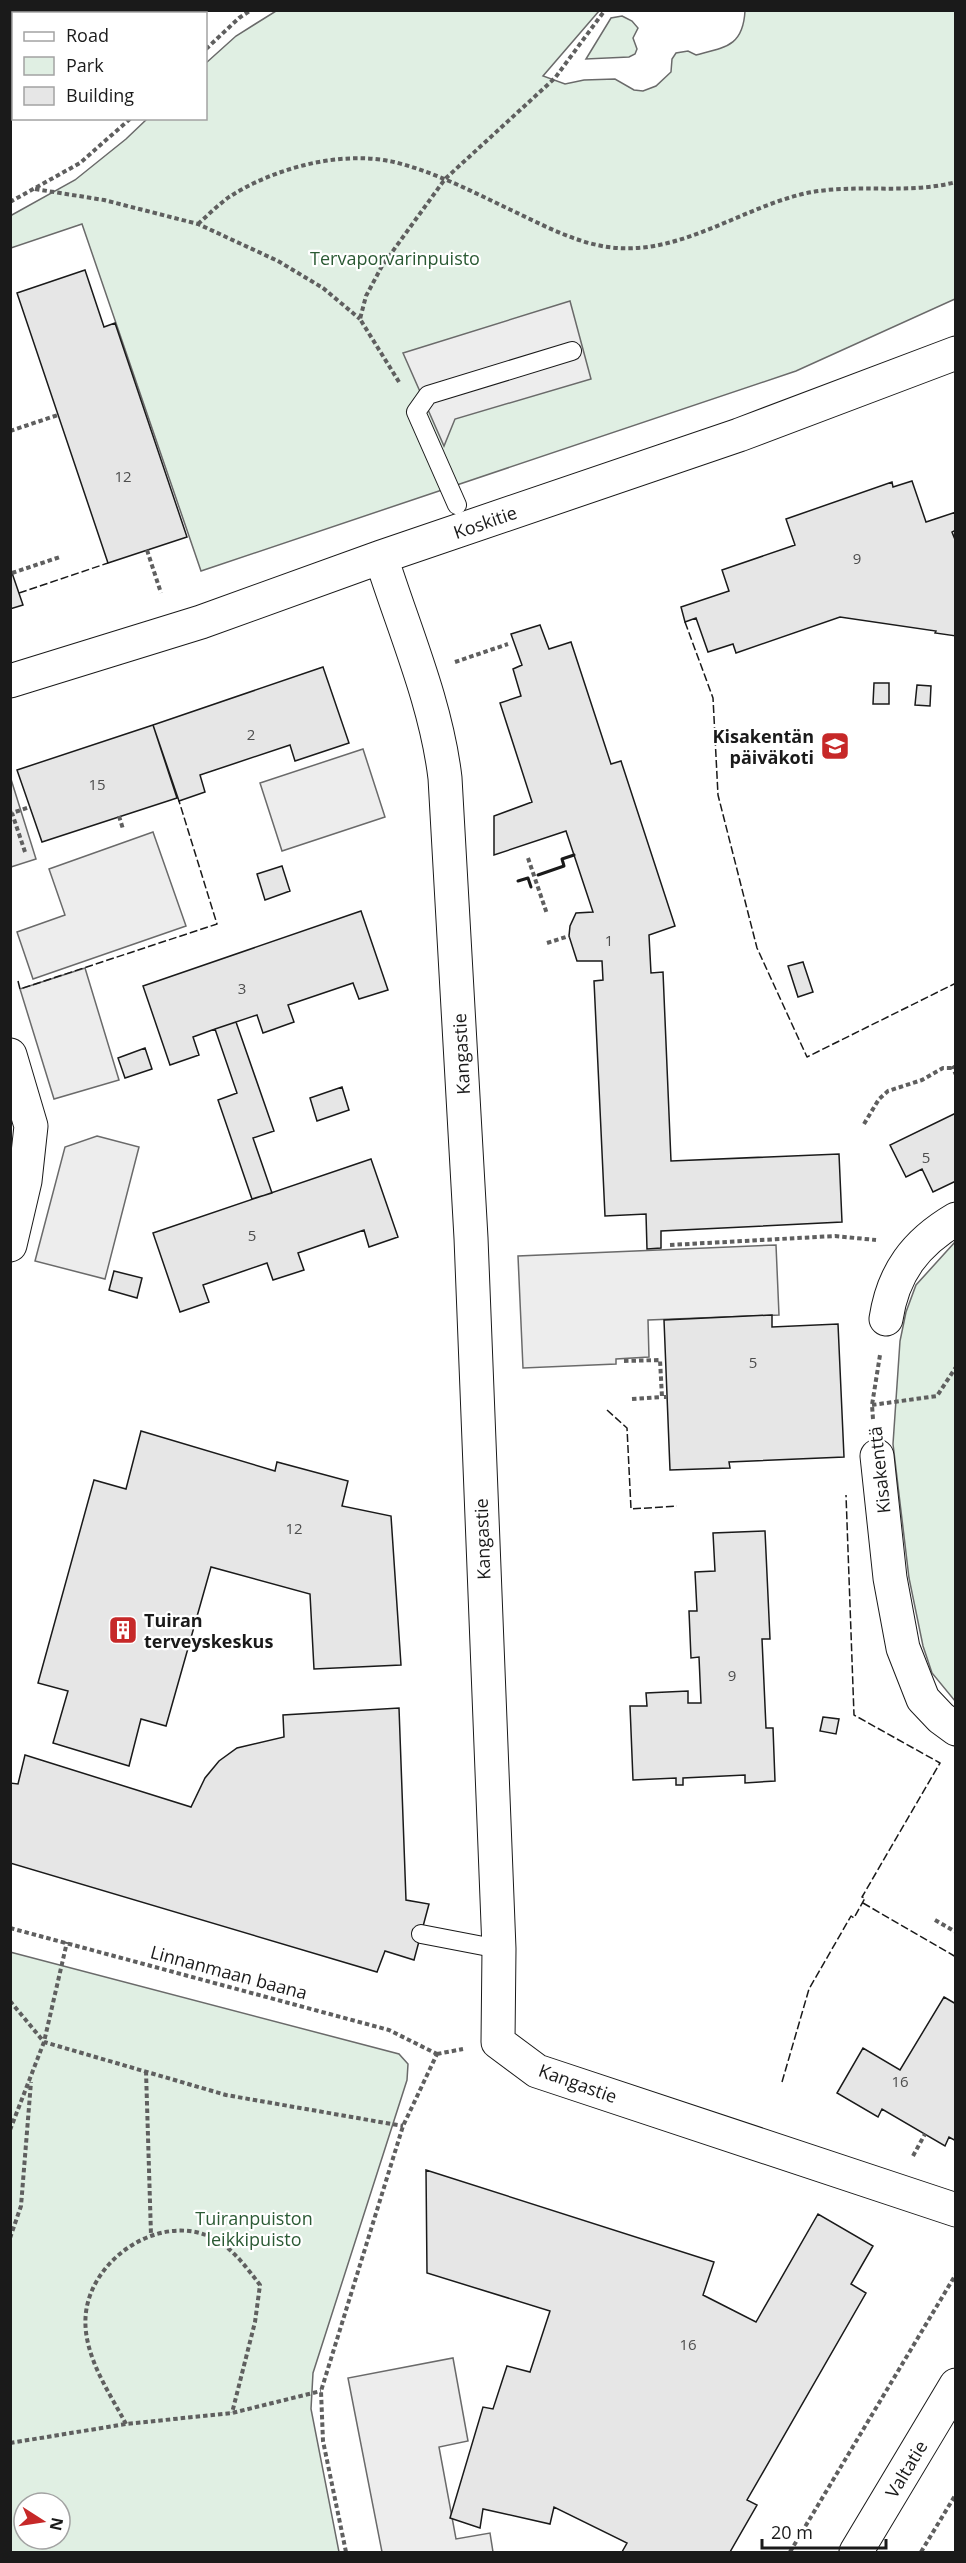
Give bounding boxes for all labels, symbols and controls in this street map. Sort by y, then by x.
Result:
legend [12,12,207,120]
text: Road [66,23,109,47]
text: Park [66,53,104,77]
text: Building [66,83,134,107]
park label: Tervaporvarinpuisto [310,246,480,270]
house number: 12 [114,466,132,486]
street label: Koskitie [450,500,520,544]
house number: 9 [853,548,861,568]
house number: 2 [247,724,255,744]
place label: Kisakentän päiväkoti [713,724,814,769]
school or university icon: Kisakentän päiväkoti [819,730,851,762]
house number: 15 [88,774,106,794]
house number: 1 [605,930,613,950]
house number: 3 [238,978,246,998]
street label: Kangastie [447,1013,475,1095]
house number: 5 [922,1147,930,1167]
house number: 5 [248,1225,256,1245]
house number: 5 [749,1352,757,1372]
street label: Kisakenttä [862,1425,896,1515]
street label: Kangastie [469,1498,495,1580]
house number: 12 [285,1518,303,1538]
place label: Tuiran terveyskeskus [144,1608,273,1653]
building icon: Tuiran terveyskeskus [107,1614,139,1646]
house number: 9 [728,1665,736,1685]
street label: Linnanmaan baana [148,1940,310,2004]
street label: Kangastie [536,2058,620,2108]
house number: 16 [891,2071,909,2091]
park label: Tuiranpuiston leikkipuisto [195,2206,313,2251]
house number: 16 [679,2334,697,2354]
street label: Valtatie [880,2436,932,2502]
north arrow [12,2491,72,2551]
scale bar [762,2512,886,2550]
text: N [45,2515,69,2533]
text: 20 m [771,2520,813,2544]

